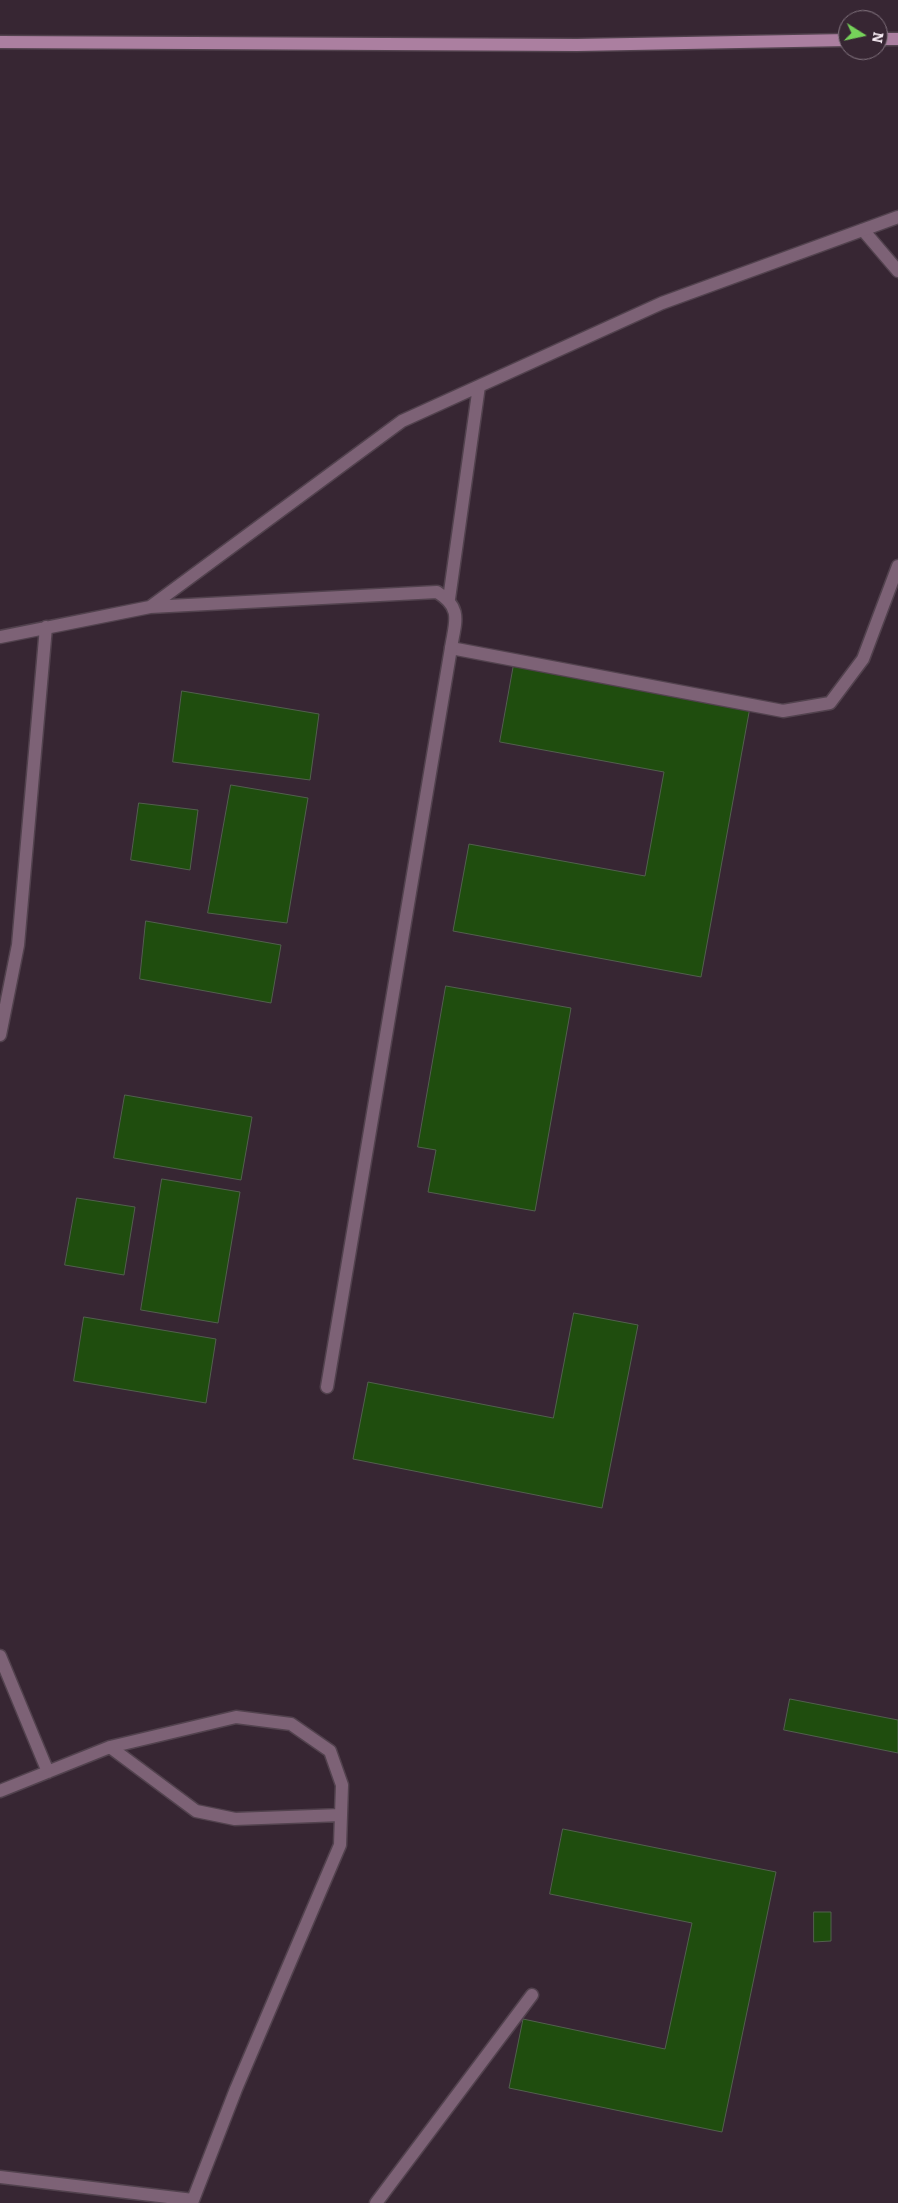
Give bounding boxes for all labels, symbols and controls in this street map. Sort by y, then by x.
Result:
north arrow [838,10,888,60]
text: N [868,31,887,44]

